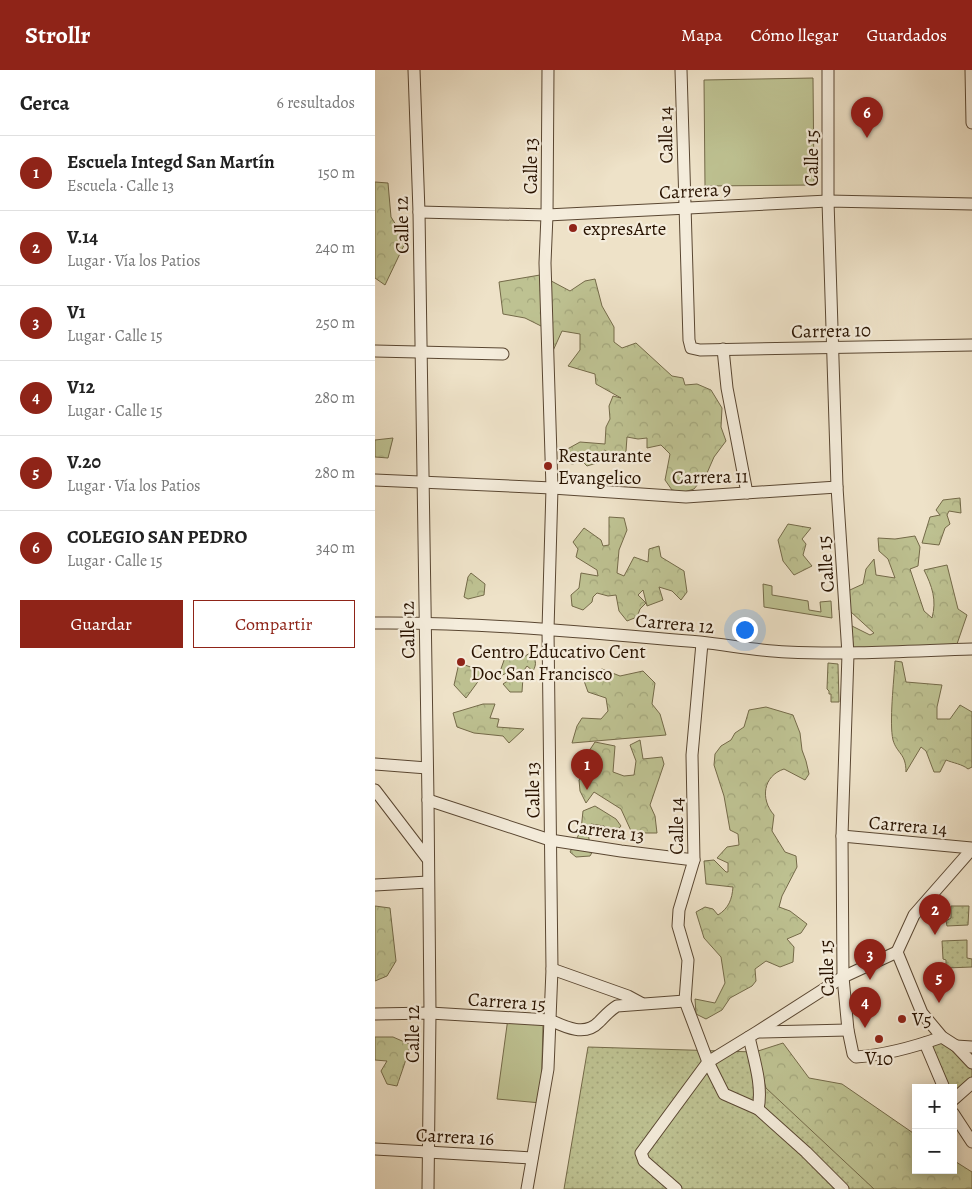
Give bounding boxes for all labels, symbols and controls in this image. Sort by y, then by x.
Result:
text: Strollr [25,19,90,51]
text: Mapa [681,23,722,47]
text: Cómo llegar [750,23,839,47]
text: Guardados [867,23,947,47]
text: Cerca [20,89,70,117]
text: 6 resultados [277,92,355,114]
pin: 6 [851,97,883,138]
street label: Calle 14 [652,106,679,164]
street label: Calle 15 [799,130,825,186]
street label: Calle 13 [518,138,544,194]
text: Escuela Integd San Martín [67,149,275,175]
text: 1 [33,162,39,184]
text: 150 m [318,162,355,184]
text: Escuela · Calle 13 [67,175,174,197]
street label: Carrera 9 [658,176,732,206]
street label: Calle 12 [388,196,416,254]
place label: expresArte [583,216,666,242]
marker: expresArte [567,222,579,234]
text: V.14 [67,224,98,250]
text: 2 [32,237,40,259]
text: 240 m [315,237,355,259]
text: Lugar · Vía los Patios [67,250,201,272]
text: V1 [67,299,86,325]
text: 3 [33,312,39,334]
text: 250 m [316,312,355,334]
street label: Carrera 10 [791,317,871,345]
text: Lugar · Calle 15 [67,325,163,347]
text: V12 [67,374,95,400]
text: 4 [32,387,40,409]
text: 280 m [315,387,355,409]
text: Lugar · Calle 15 [67,400,163,422]
place label: Restaurante Evangelico [558,443,652,491]
text: V.20 [67,449,101,475]
marker: Restaurante Evangelico [542,460,554,472]
text: 5 [33,462,39,484]
text: 280 m [315,462,355,484]
street label: Carrera 11 [672,463,749,491]
text: Lugar · Vía los Patios [67,475,201,497]
text: COLEGIO SAN PEDRO [67,524,247,550]
street label: Calle 15 [811,535,841,593]
text: 6 [32,537,40,559]
text: 340 m [316,537,355,559]
text: Lugar · Calle 15 [67,550,163,572]
button: Guardar [20,600,183,648]
button: Compartir [193,600,355,648]
street label: Calle 12 [394,601,422,659]
street label: Carrera 12 [635,608,715,640]
your location [732,617,758,643]
place label: Centro Educativo Cent Doc San Francisco [471,639,646,687]
marker: Centro Educativo Cent Doc San Francisco [455,656,467,668]
pin: 1 [571,749,603,790]
street label: Calle 13 [520,761,546,819]
street label: Calle 14 [664,797,690,855]
street label: Carrera 14 [868,810,949,842]
street label: Carrera 13 [566,813,646,849]
pin: 2 [919,894,951,935]
street label: Calle 15 [813,939,841,997]
pin: 3 [854,939,886,980]
pin: 5 [923,962,955,1003]
street label: Carrera 15 [467,986,547,1018]
pin: 4 [849,987,881,1028]
street label: Calle 12 [400,1005,426,1063]
place label: V5 [911,1007,932,1033]
marker: V5 [896,1013,908,1025]
marker: V10 [873,1033,885,1045]
place label: V10 [864,1046,893,1072]
map controls [912,1084,957,1174]
button: + [912,1084,957,1129]
street label: Carrera 16 [415,1122,495,1152]
button: − [912,1129,957,1174]

